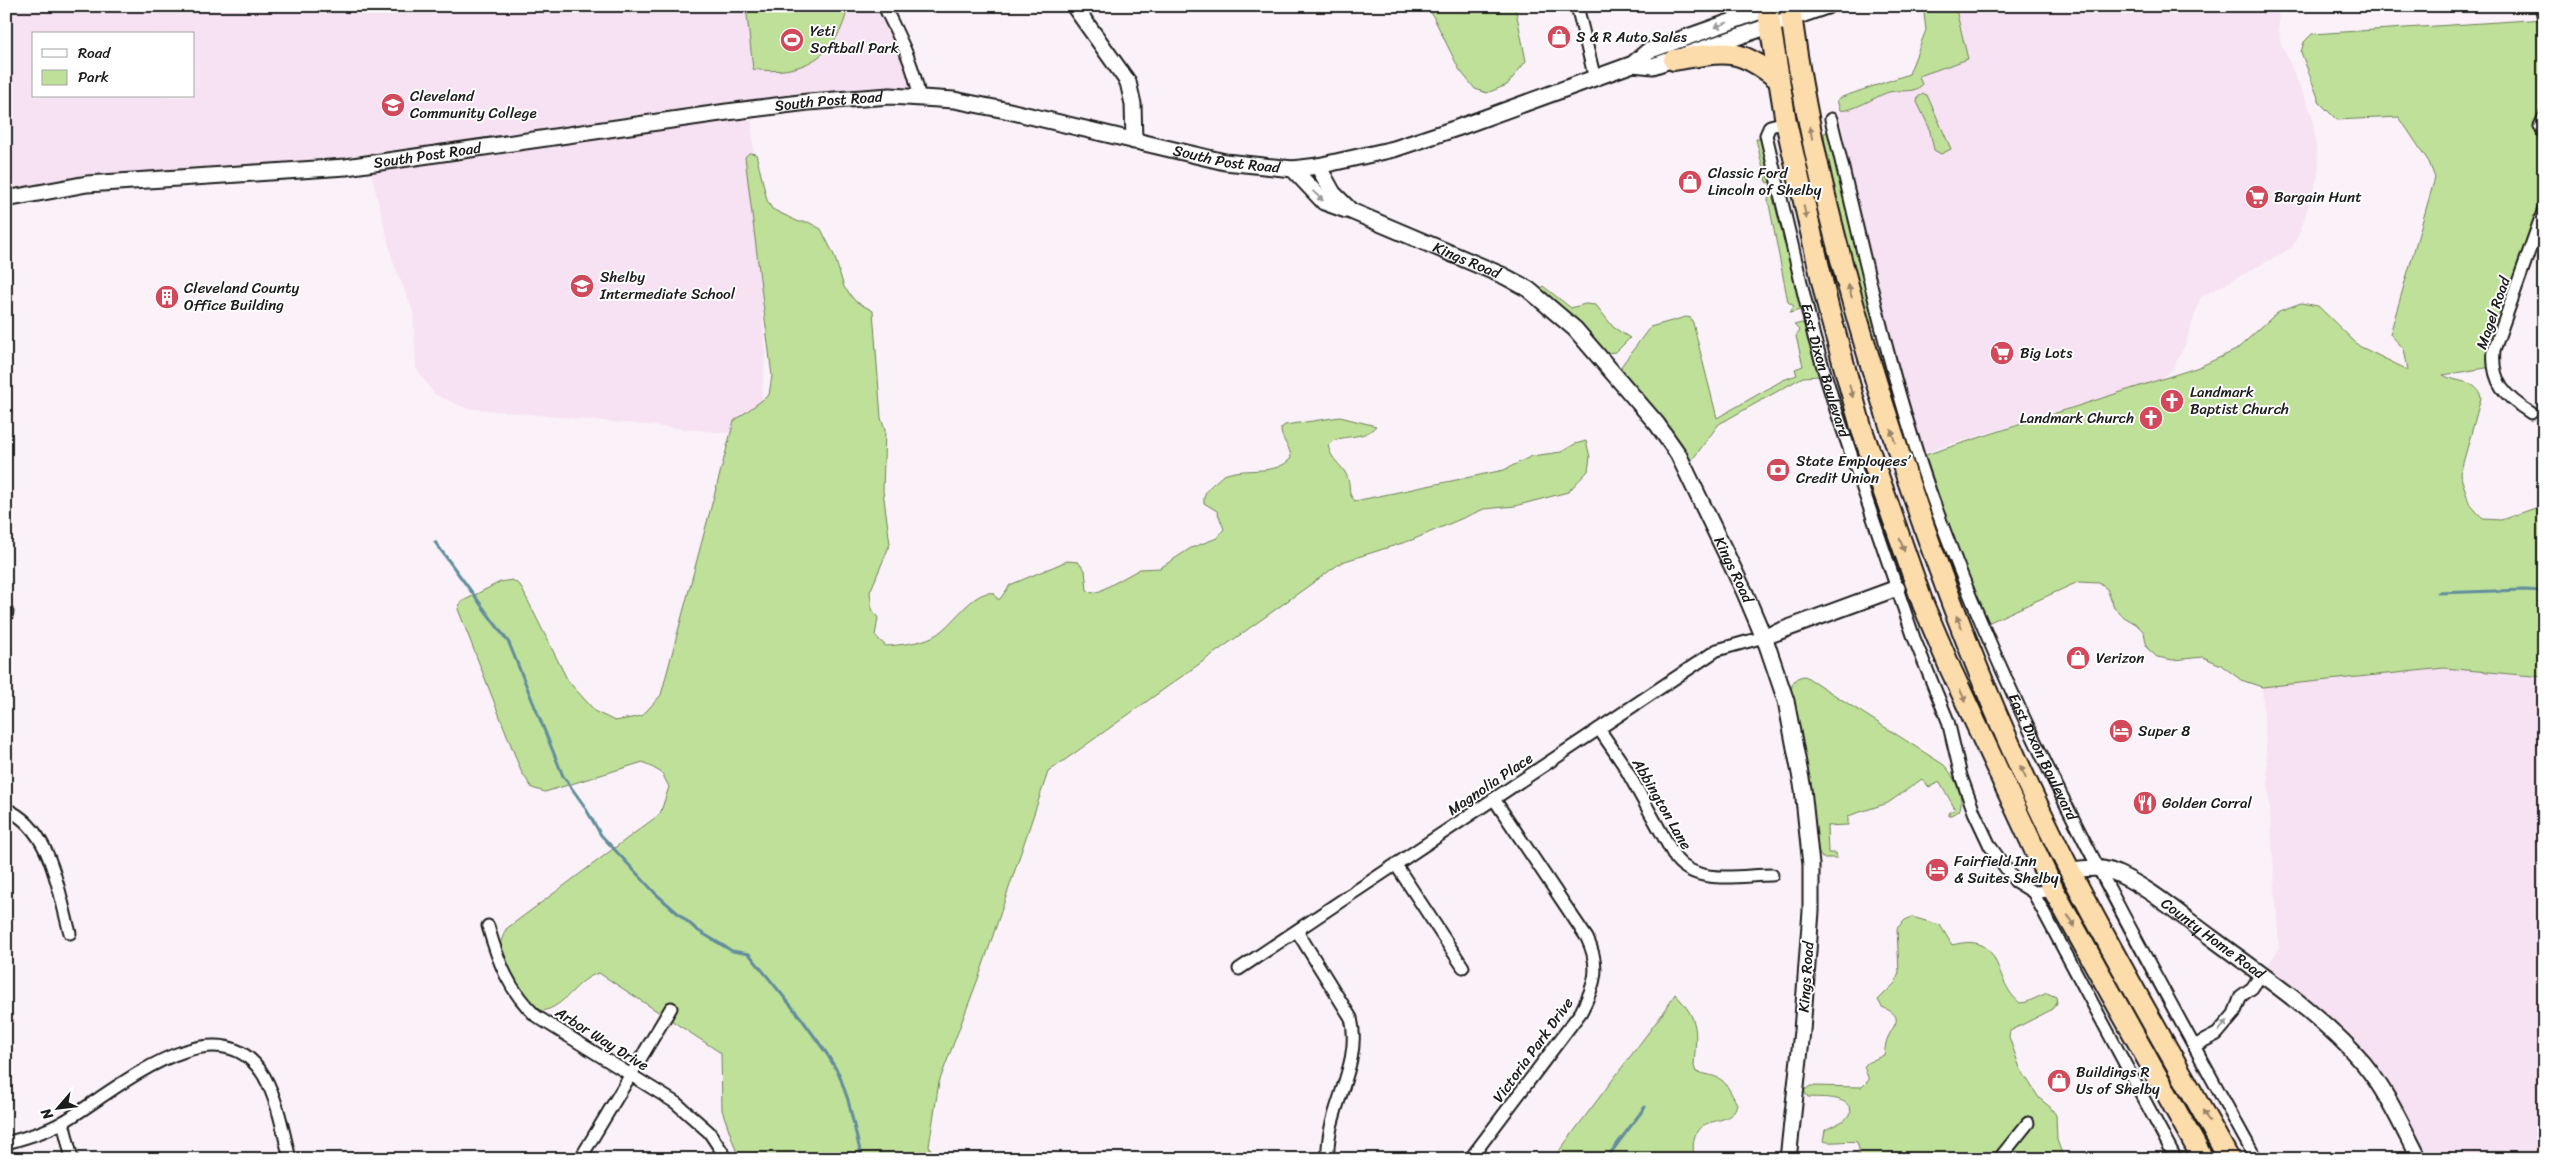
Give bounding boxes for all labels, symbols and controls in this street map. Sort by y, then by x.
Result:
place label: Yeti Softball Park [810,18,899,61]
one-way arrow [1714,22,1729,29]
shop icon: S & R Auto Sales [1546,24,1572,50]
place label: S & R Auto Sales [1576,24,1688,50]
sports icon: Yeti Softball Park [779,27,805,53]
legend [32,32,195,98]
text: Road [78,40,111,66]
text: Park [78,64,109,90]
place label: Cleveland Community College [410,83,537,126]
street label: South Post Road [773,84,885,119]
school or university icon: Cleveland Community College [380,92,406,118]
one-way arrow [1807,125,1815,140]
street label: South Post Road [372,135,484,176]
street label: South Post Road [1170,137,1282,181]
place label: Classic Ford Lincoln of Shelby [1708,160,1822,203]
shop icon: Classic Ford Lincoln of Shelby [1677,169,1703,195]
supermarket icon: Bargain Hunt [2244,184,2270,210]
place label: Bargain Hunt [2274,184,2362,210]
one-way arrow [1312,190,1324,202]
one-way arrow [1801,204,1809,219]
street label: Kings Road [1429,234,1505,286]
place label: Shelby Intermediate School [599,264,736,307]
street label: Magel Road [2468,272,2518,353]
school or university icon: Shelby Intermediate School [569,273,595,299]
place label: Cleveland County Office Building [184,275,299,318]
one-way arrow [1846,283,1854,298]
building icon: Cleveland County Office Building [154,284,180,310]
street label: East Dixon Boulevard [1793,301,1858,442]
supermarket icon: Big Lots [1989,340,2015,366]
place label: Big Lots [2020,340,2073,366]
place label: Landmark Baptist Church [2190,379,2289,422]
one-way arrow [1848,383,1856,398]
church icon: Landmark Baptist Church [2159,388,2185,414]
place label: Landmark Church [2020,405,2134,431]
church icon: Landmark Church [2138,405,2164,431]
one-way arrow [1889,429,1897,444]
place label: State Employees’ Credit Union [1796,448,1911,491]
bank icon: State Employees’ Credit Union [1765,457,1791,483]
street label: Kings Road [1707,532,1761,608]
one-way arrow [1898,538,1906,553]
one-way arrow [1955,615,1962,630]
shop icon: Verizon [2065,645,2091,671]
place label: Verizon [2096,645,2144,671]
one-way arrow [1959,689,1967,703]
street label: East Dixon Boulevard [2001,689,2085,826]
hotel icon: Super 8 [2108,718,2134,744]
place label: Super 8 [2138,718,2190,744]
street label: Magnolia Place [1442,746,1538,822]
street label: Abbington Lane [1625,752,1699,855]
one-way arrow [2019,765,2027,779]
restaurant icon: Golden Corral [2132,790,2158,816]
place label: Golden Corral [2162,790,2253,816]
place label: Fairfield Inn & Suites Shelby [1954,848,2059,891]
hotel icon: Fairfield Inn & Suites Shelby [1924,857,1950,883]
street label: County Home Road [2155,891,2272,987]
one-way arrow [2066,914,2075,928]
street label: Kings Road [1791,940,1822,1013]
street label: Victoria Park Drive [1486,992,1580,1108]
street label: Arbor Way Drive [549,999,654,1078]
one-way arrow [2218,1020,2229,1033]
place label: Buildings R Us of Shelby [2076,1059,2160,1102]
shop icon: Buildings R Us of Shelby [2046,1068,2072,1094]
north arrow [32,1082,82,1132]
text: N [34,1103,61,1125]
one-way arrow [2202,1109,2210,1123]

